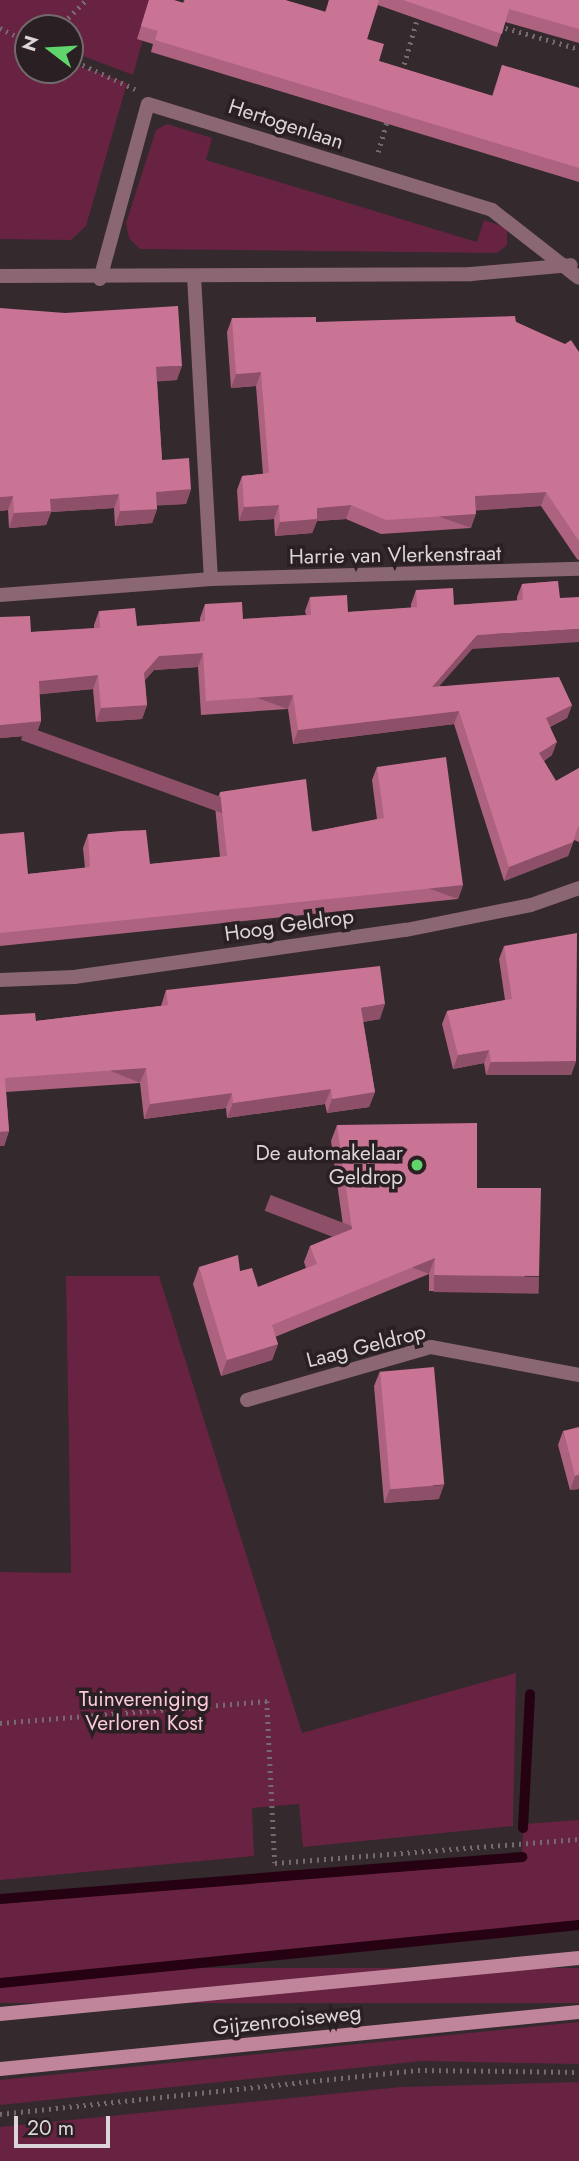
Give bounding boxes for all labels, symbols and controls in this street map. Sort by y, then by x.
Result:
north arrow [14,14,84,84]
text: N [15,32,45,54]
street label: Hertogenlaan [225,94,347,154]
street label: Harrie van Vlerkenstraat [289,541,501,569]
street label: Hoog Geldrop [223,903,355,947]
place label: De automakelaar Geldrop [256,1140,403,1190]
marker: De automakelaar Geldrop [409,1157,425,1173]
street label: Laag Geldrop [304,1319,428,1373]
park label: Tuinvereniging Verloren Kost [79,1686,209,1736]
street label: Gijzenrooiseweg [212,2000,362,2040]
scale bar [18,2102,114,2146]
text: 20 m [27,2113,74,2143]

